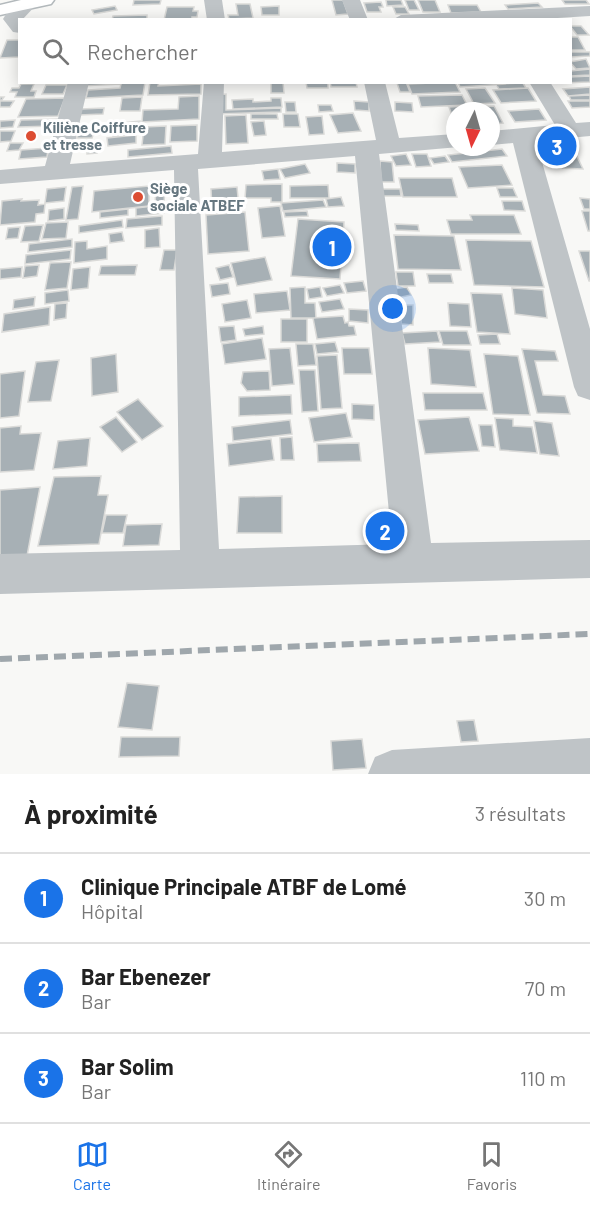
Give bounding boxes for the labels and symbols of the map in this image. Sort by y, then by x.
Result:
north arrow [446,102,500,156]
place label: Kiliène Coiffure et tresse [43,118,146,153]
pin: 3 [538,124,576,168]
marker: Kiliène Coiffure et tresse [24,129,38,143]
place label: Siège sociale ATBEF [150,179,245,214]
marker: Siège sociale ATBEF [131,190,145,204]
pin: 1 [312,224,352,270]
your location [378,294,407,323]
pin: 2 [366,508,404,554]

